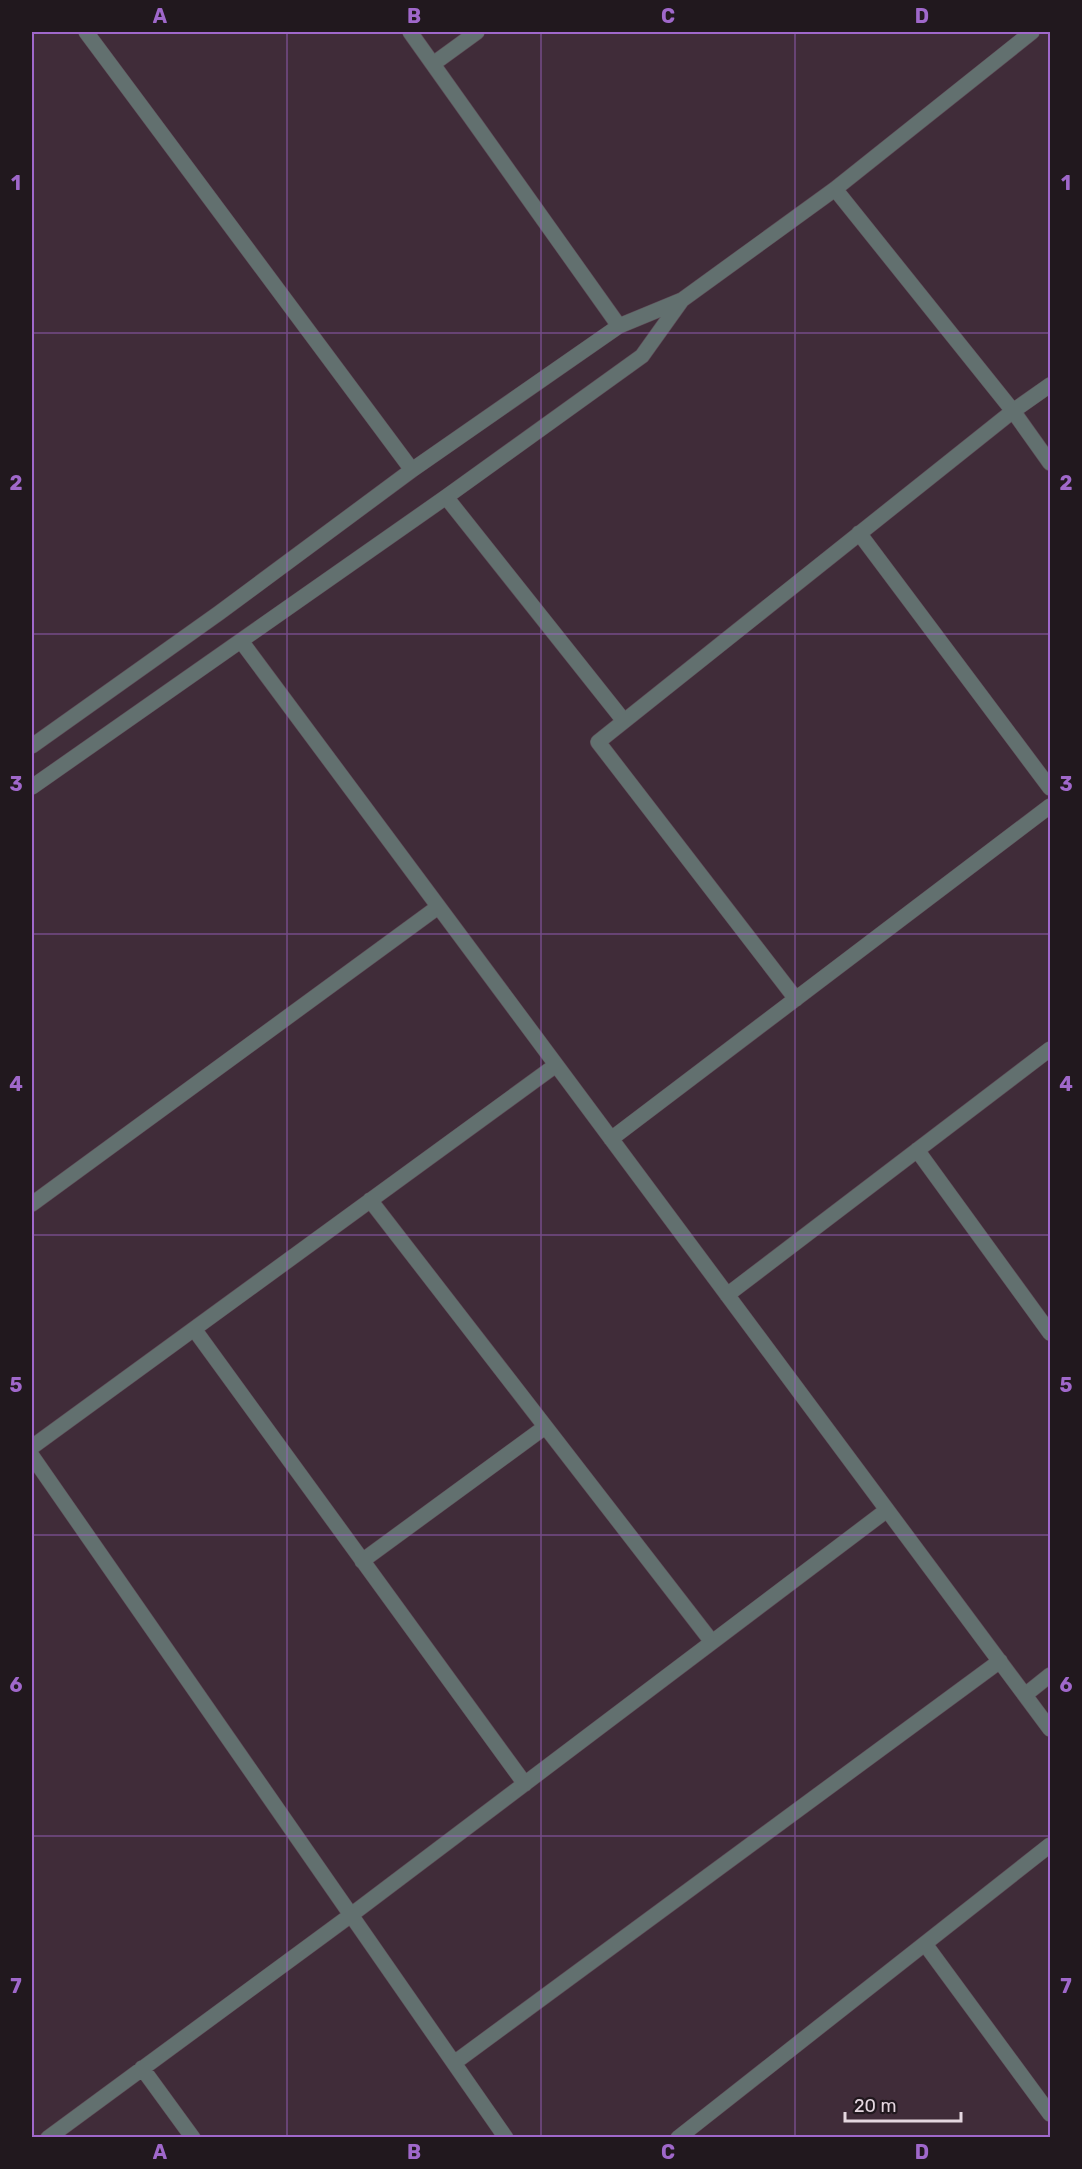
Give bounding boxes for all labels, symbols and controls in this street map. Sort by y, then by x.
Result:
text: A [153,4,168,28]
text: B [407,4,421,28]
text: C [661,4,675,28]
text: D [915,4,929,28]
text: 1 [11,171,21,195]
text: 1 [1061,171,1071,195]
text: 2 [10,471,23,495]
text: 2 [1060,471,1073,495]
text: 3 [9,772,23,796]
text: 3 [1059,772,1073,796]
text: 4 [9,1072,23,1096]
text: 4 [1059,1072,1073,1096]
text: 5 [10,1373,23,1397]
text: 5 [1060,1373,1073,1397]
text: 6 [9,1673,23,1697]
text: 6 [1059,1673,1073,1697]
text: 7 [10,1974,22,1998]
text: 7 [1060,1974,1072,1998]
scale bar [845,2085,960,2123]
text: 20 m [854,2095,896,2117]
text: A [153,2140,168,2164]
text: B [407,2140,421,2164]
text: C [661,2140,675,2164]
text: D [915,2140,929,2164]

